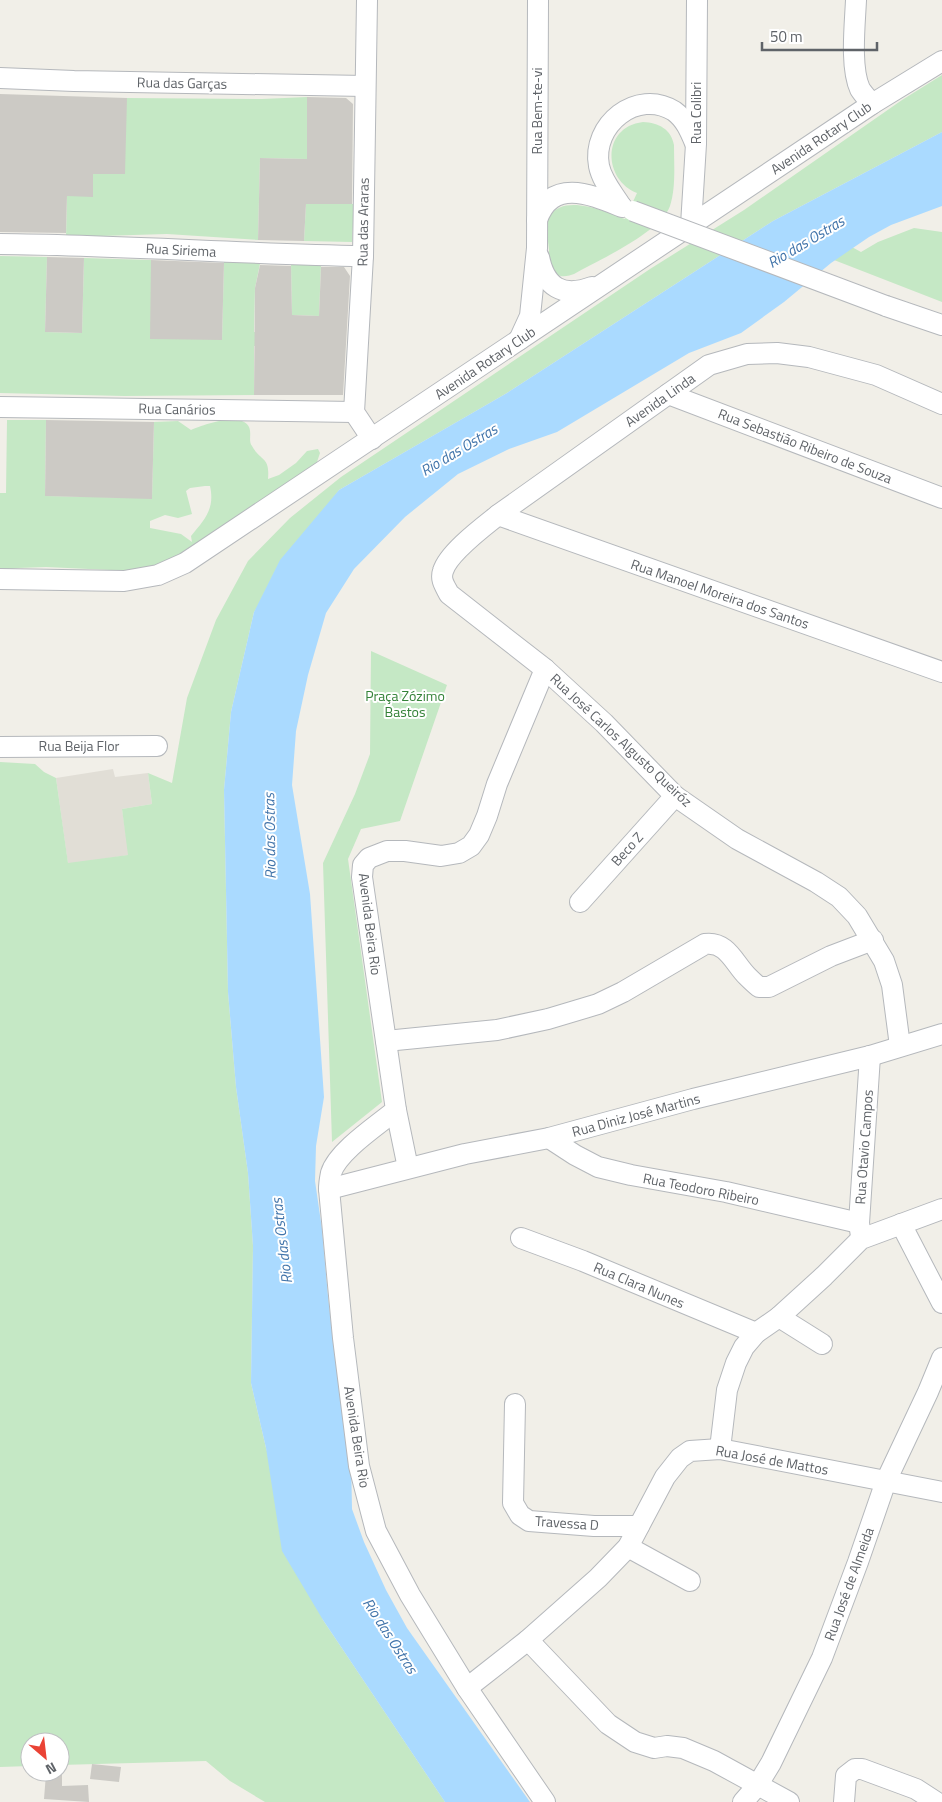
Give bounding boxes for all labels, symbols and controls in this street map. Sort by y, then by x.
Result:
scale bar [762,20,877,52]
text: 50 m [770,25,803,48]
street label: Rua Bem-te-vi [526,67,547,155]
street label: Rua das Garças [137,71,227,94]
street label: Rua Colibri [685,82,706,144]
street label: Avenida Rotary Club [766,96,875,179]
street label: Rua das Araras [351,177,374,267]
water label: Rio das Ostras [763,209,850,274]
street label: Rua Siriema [145,237,217,262]
street label: Avenida Rotary Club [430,321,539,404]
street label: Avenida Linda [620,368,699,432]
street label: Rua Canários [138,397,216,420]
street label: Rua Sebastião Ribeiro de Souza [715,403,895,488]
water label: Rio das Ostras [416,417,503,482]
street label: Rua Manoel Moreira dos Santos [628,553,812,634]
street label: Rua José Carlos Algusto Queiróz [546,668,697,811]
park label: Praça Zózimo Bastos [365,685,445,722]
street label: Rua Beija Flor [39,735,120,756]
water label: Rio das Ostras [257,791,282,879]
street label: Beco Z [606,827,648,870]
street label: Avenida Beira Rio [354,872,387,976]
street label: Rua Diniz José Martins [569,1087,702,1142]
street label: Rua Otavio Campos [849,1089,878,1205]
street label: Rua Teodoro Ribeiro [641,1167,761,1210]
water label: Rio das Ostras [265,1195,298,1285]
street label: Rua Clara Nunes [590,1256,688,1313]
street label: Avenida Beira Rio [339,1385,376,1489]
street label: Rua José de Mattos [714,1439,830,1480]
street label: Travessa D [534,1510,600,1535]
street label: Rua José de Almeida [818,1524,879,1644]
water label: Rio das Ostras [357,1593,424,1679]
north arrow [20,1732,70,1782]
text: N [42,1757,61,1780]

